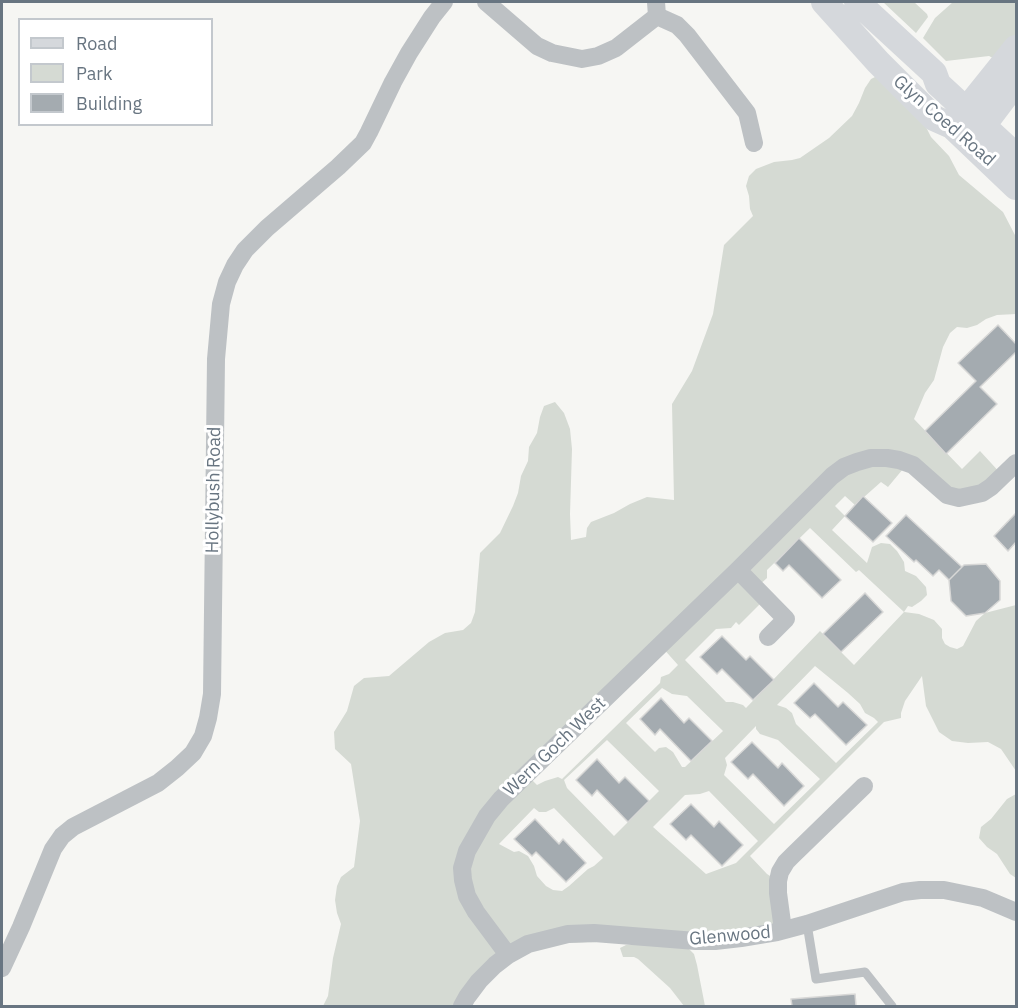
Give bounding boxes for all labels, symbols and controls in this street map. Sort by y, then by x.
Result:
legend [18,18,213,126]
text: Road [76,32,117,55]
text: Park [76,62,112,85]
street label: Glyn Coed Road [889,71,999,171]
text: Building [76,92,142,115]
street label: Hollybush Road [202,427,226,553]
street label: Wern Goch West [499,693,611,801]
street label: Glenwood [688,922,772,950]

